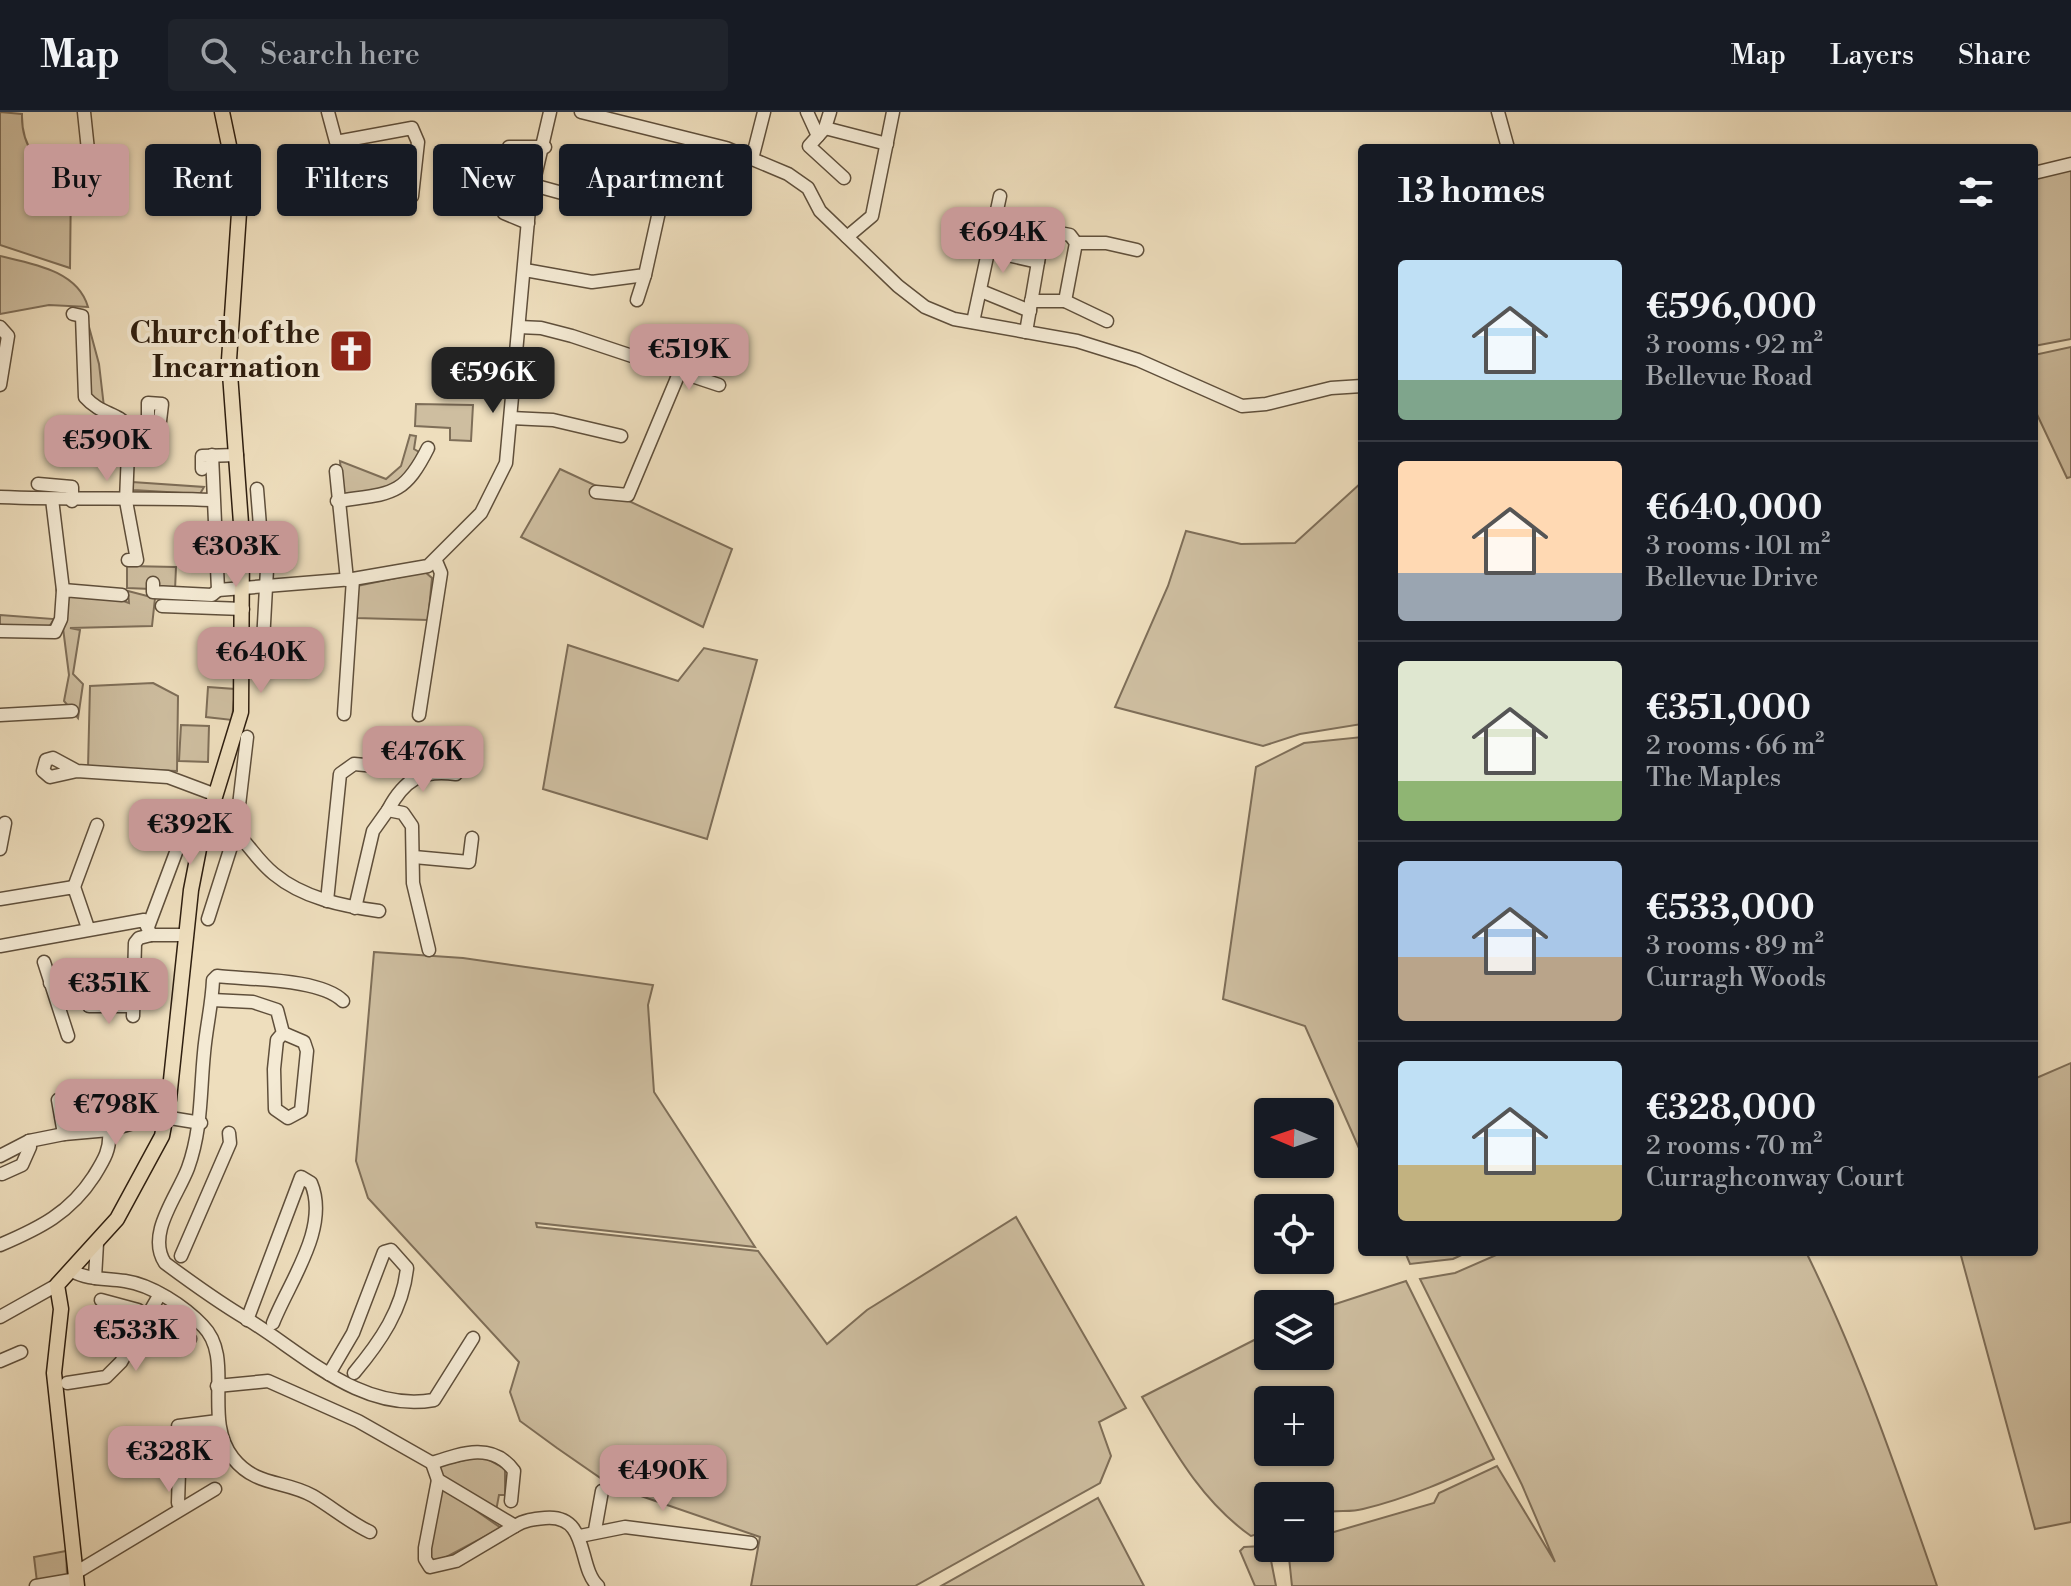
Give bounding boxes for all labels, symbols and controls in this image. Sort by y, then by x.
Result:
search box [168,19,728,91]
text: Map [40,32,120,79]
icon: search [196,33,240,77]
text: Search here [260,36,420,74]
text: Map [1731,38,1786,73]
text: Layers [1830,38,1914,73]
text: Share [1958,38,2031,73]
chip: Buy [24,144,129,216]
chip: Rent [145,144,261,216]
chip: Filters [277,144,417,216]
chip: New [433,144,543,216]
chip: Apartment [559,144,752,216]
icon: filters [1954,170,1998,214]
text: 13 homes [1398,171,1545,213]
pin: €694K [947,207,1059,275]
text: €694K [959,217,1047,249]
text: €596,000 [1646,287,1817,329]
icon: home [1462,292,1558,388]
place label: Church of the Incarnation [129,315,321,387]
pin: €519K [633,324,745,392]
church icon: Church of the Incarnation [327,327,375,375]
text: 3 rooms · 92 m² [1646,329,1823,361]
text: €519K [648,334,730,366]
pin: €596K [437,347,549,415]
text: €596K [450,357,536,389]
text: Bellevue Road [1646,361,1812,393]
pin: €590K [51,415,163,483]
text: €590K [62,425,152,457]
text: €640,000 [1646,488,1822,530]
icon: home [1462,493,1558,589]
pin: €303K [180,521,292,589]
text: 3 rooms · 101 m² [1646,530,1830,562]
text: €303K [192,531,280,563]
text: Bellevue Drive [1646,562,1818,594]
pin: €640K [205,627,317,695]
text: €640K [215,637,307,669]
text: €351,000 [1646,688,1811,730]
icon: home [1462,693,1558,789]
pin: €476K [367,726,479,794]
text: 2 rooms · 66 m² [1646,730,1824,762]
text: €476K [381,736,465,768]
text: The Maples [1646,762,1781,794]
pin: €392K [134,799,246,867]
text: €392K [147,809,233,841]
text: €533,000 [1646,888,1815,930]
icon: home [1462,893,1558,989]
text: 3 rooms · 89 m² [1646,930,1824,962]
pin: €351K [53,958,165,1026]
text: Curragh Woods [1646,962,1826,994]
text: €351K [68,968,150,1000]
pin: €798K [60,1079,172,1147]
text: €328,000 [1646,1088,1816,1130]
text: €798K [73,1089,159,1121]
icon: home [1462,1093,1558,1189]
north arrow [1254,1098,1334,1178]
map controls [1254,1098,1334,1562]
text: 2 rooms · 70 m² [1646,1130,1822,1162]
text: Curraghconway Court [1646,1162,1904,1194]
button: locate [1254,1194,1334,1274]
button: layers [1254,1290,1334,1370]
pin: €533K [80,1305,192,1373]
text: €533K [93,1315,179,1347]
button: + [1254,1386,1334,1466]
pin: €328K [113,1426,225,1494]
text: €328K [126,1436,212,1468]
pin: €490K [607,1445,719,1513]
text: €490K [618,1455,708,1487]
button: − [1254,1482,1334,1562]

